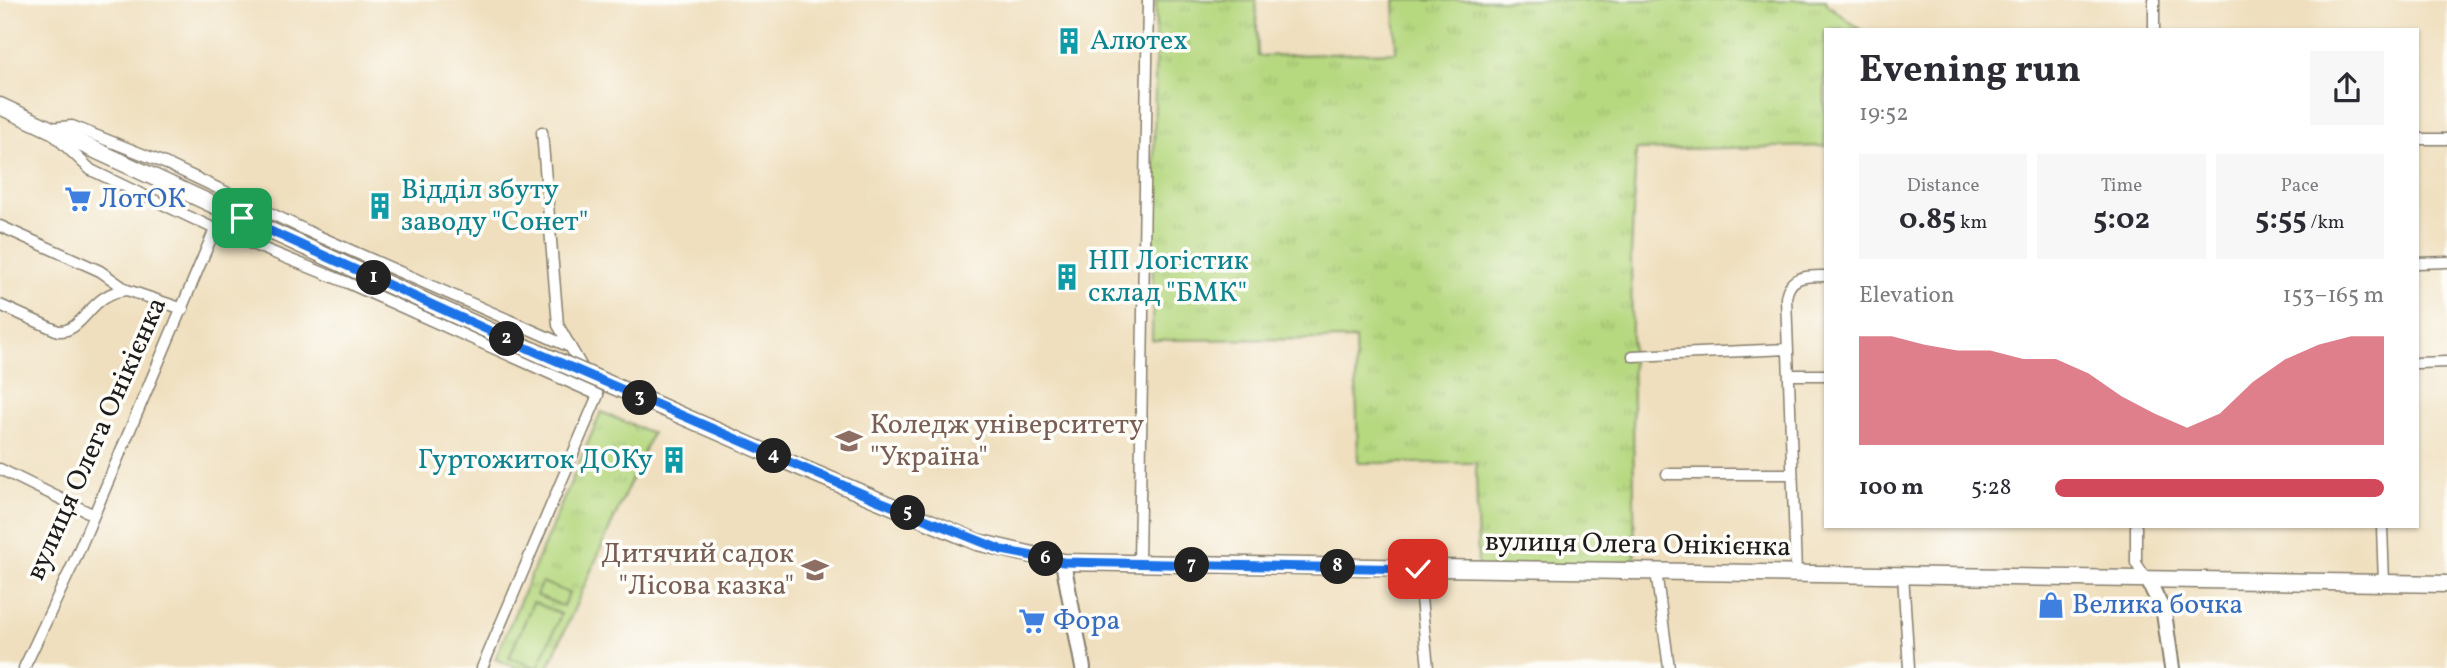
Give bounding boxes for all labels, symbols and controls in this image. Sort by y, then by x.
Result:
place label: Алютех [1090,22,1188,61]
building icon: Алютех [1054,26,1084,56]
text: Evening run [1859,45,2081,98]
button: share [2310,51,2384,125]
text: 19:52 [1859,98,1909,130]
place label: Відділ збуту заводу "Сонет" [401,171,588,242]
text: Distance [1907,173,1980,199]
text: Time [2101,173,2142,199]
text: Pace [2281,173,2319,199]
place label: ЛотОК [99,180,186,219]
supermarket icon: ЛотОК [63,184,93,214]
pin [212,188,272,248]
building icon: Відділ збуту заводу "Сонет" [365,191,395,221]
icon: arrive [223,199,261,237]
text: 0.85 [1899,199,1956,241]
text: 5:02 [2093,199,2150,241]
text: 5:55 [2255,199,2307,241]
text: km [1956,210,1987,236]
text: /km [2307,210,2345,236]
place label: НП Логістик склад "БМК" [1088,242,1249,313]
pin: 1 [356,260,392,296]
building icon: НП Логістик склад "БМК" [1052,262,1082,292]
text: 1 [370,264,377,290]
text: Elevation [1859,280,1955,312]
text: 153–165 m [2283,280,2384,312]
street label: вулиця Олега Онікієнка [17,291,177,587]
pin: 2 [490,322,524,356]
text: 2 [502,325,511,351]
pin: 3 [622,380,658,416]
text: 3 [635,384,644,410]
place label: Коледж університету "Україна" [870,406,1144,477]
school or university icon: Коледж університету "Україна" [834,426,864,456]
pin: 4 [756,438,792,474]
place label: Гуртожиток ДОКу [418,441,653,480]
text: 4 [768,442,779,468]
building icon: Гуртожиток ДОКу [659,445,689,475]
text: 100 m [1859,472,1924,504]
text: 5:28 [1971,472,2012,504]
pin: 5 [890,496,926,530]
text: 5 [903,499,912,525]
street label: вулиця Олега Онікієнка [1485,523,1791,567]
place label: Дитячий садок "Лісова казка" [601,535,794,606]
pin [1388,539,1448,599]
pin: 6 [1028,542,1064,576]
text: 6 [1040,545,1051,571]
pin: 7 [1174,548,1210,582]
pin: 8 [1320,550,1356,584]
icon: check [1399,550,1437,588]
text: 7 [1187,551,1196,577]
text: 8 [1332,553,1343,579]
school or university icon: Дитячий садок "Лісова казка" [800,555,830,585]
place label: Велика бочка [2072,586,2243,625]
shop icon: Велика бочка [2036,590,2066,620]
place label: Фора [1053,602,1120,641]
supermarket icon: Фора [1017,606,1047,636]

